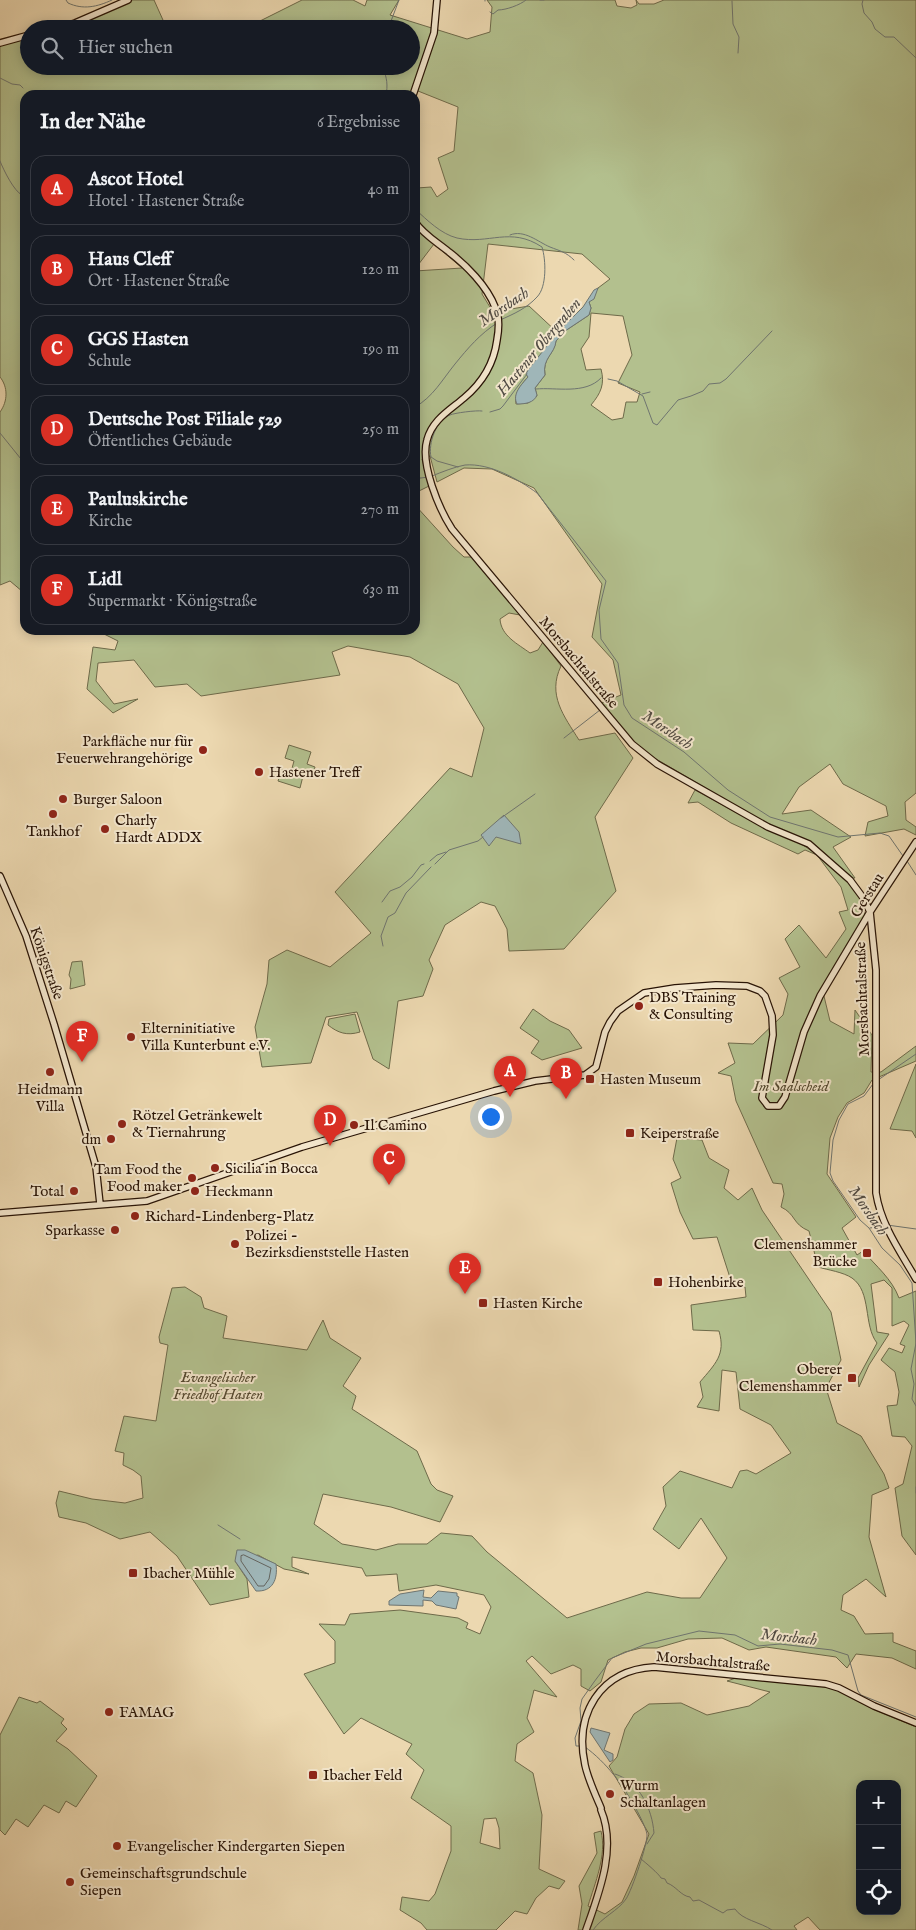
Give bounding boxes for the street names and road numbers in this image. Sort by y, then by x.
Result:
street label: Morsbachtalstraße [535,612,623,712]
street label: Gerstau [846,869,889,921]
street label: Königstraße [25,924,68,1002]
street label: Morsbachtalstraße [851,941,874,1056]
street label: Morsbachtalstraße [655,1647,771,1676]

